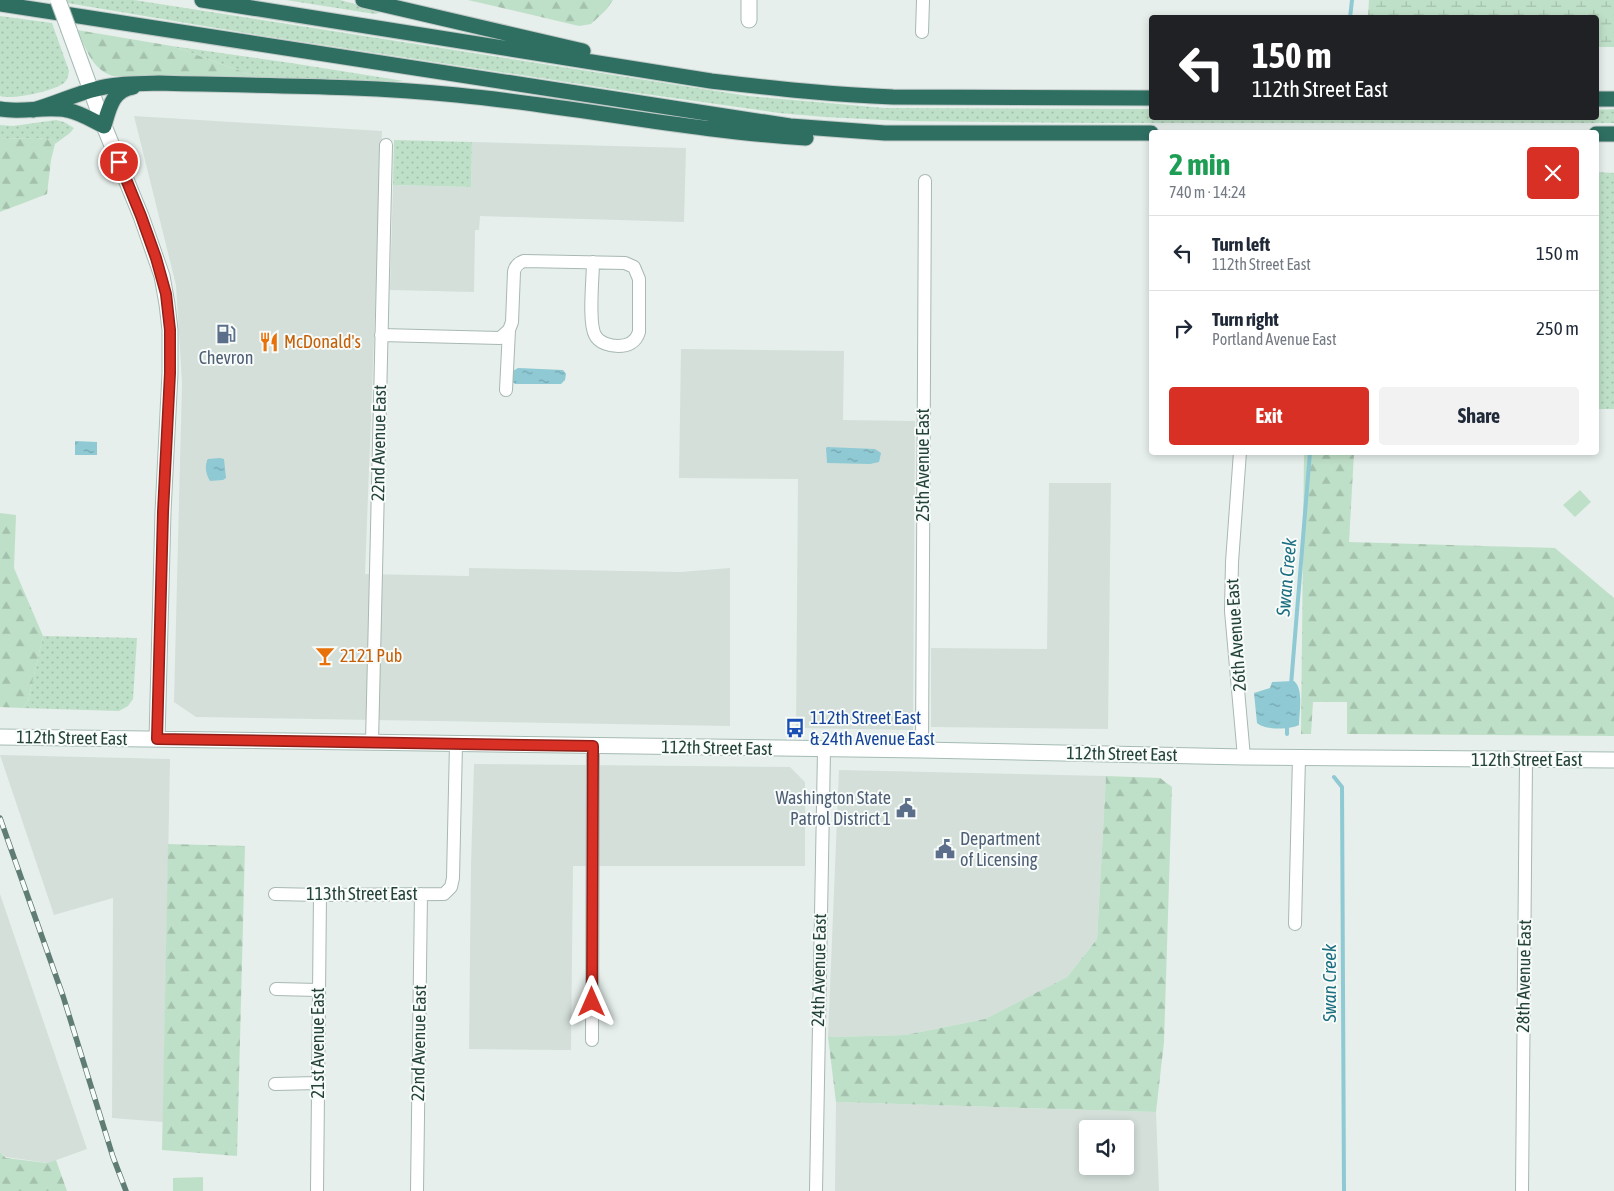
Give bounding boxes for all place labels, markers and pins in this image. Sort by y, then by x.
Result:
pin [98,141,140,183]
fuel station icon: Chevron [215,323,237,345]
restaurant icon: McDonald's [258,331,280,353]
place label: McDonald's [284,331,361,352]
place label: Chevron [199,347,253,368]
bar icon: 2121 Pub [314,645,336,667]
place label: 2121 Pub [340,645,402,666]
place label: 112th Street East & 24th Avenue East [810,707,935,749]
bus stop icon: 112th Street East & 24th Avenue East [784,717,806,739]
place label: Washington State Patrol District 1 [775,787,891,829]
public building icon: Washington State Patrol District 1 [895,797,917,819]
place label: Department of Licensing [960,828,1041,870]
public building icon: Department of Licensing [934,838,956,860]

